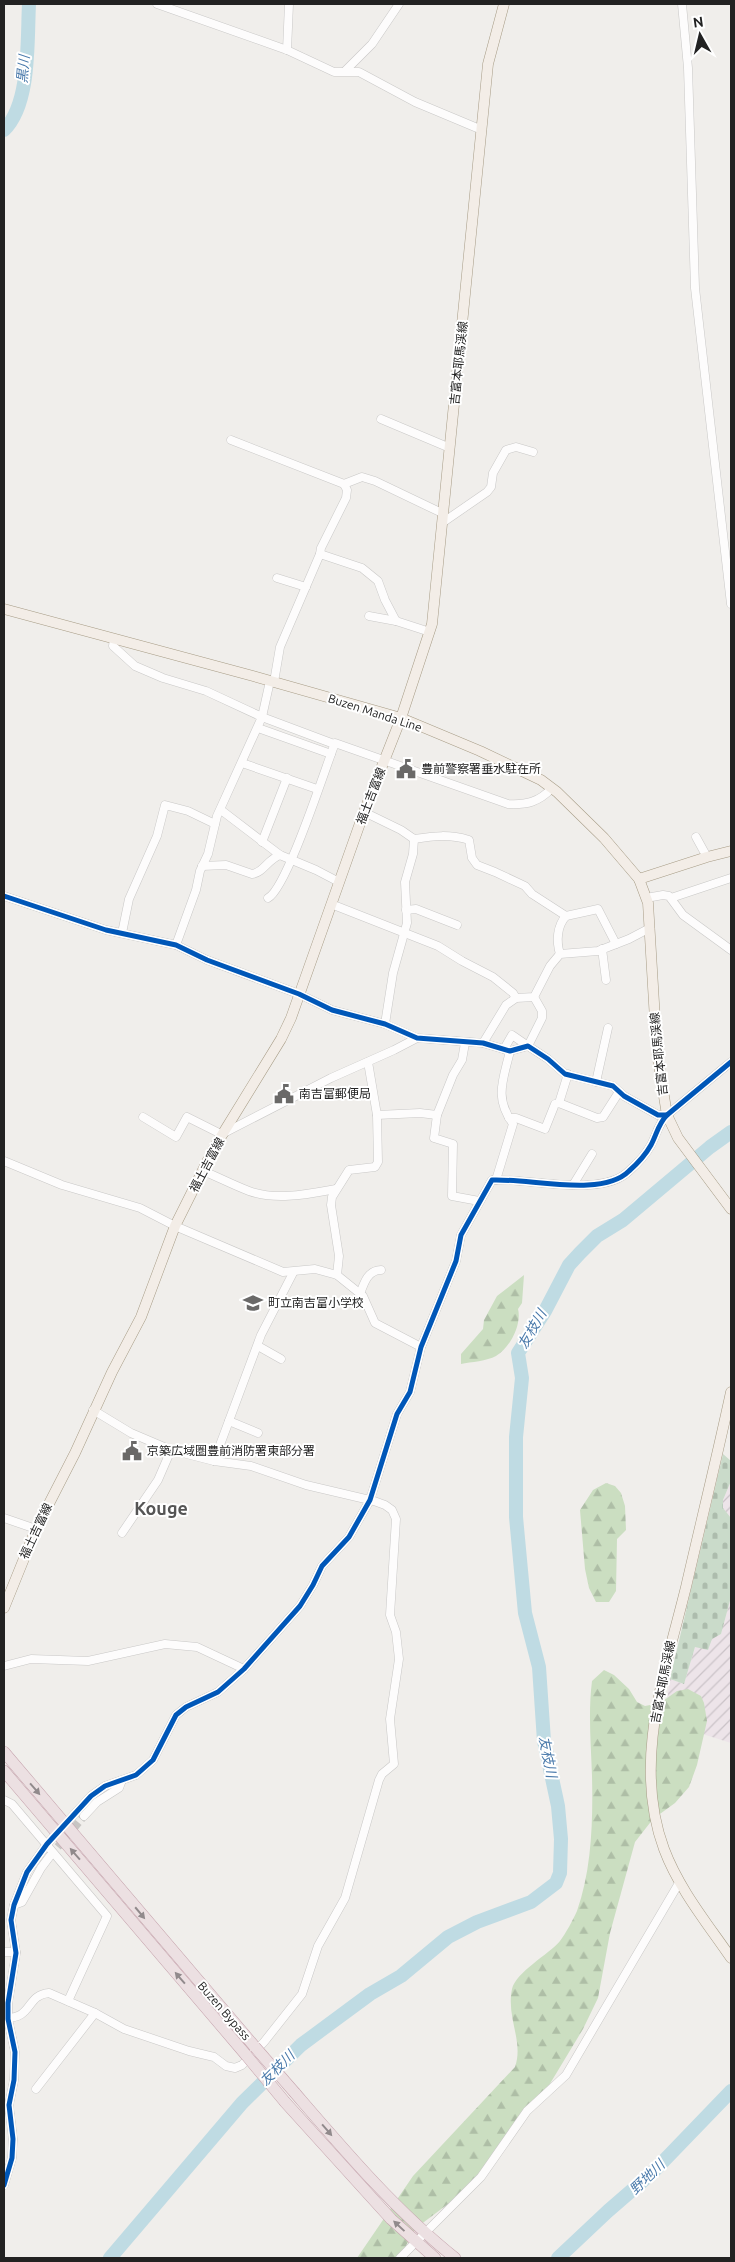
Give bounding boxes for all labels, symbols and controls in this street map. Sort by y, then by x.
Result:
north arrow [675,10,725,60]
text: N [692,13,704,31]
water label: 黒川 [14,52,32,84]
street label: 吉富本耶馬渓線 [448,320,469,405]
street label: Buzen Manda Line [327,691,424,734]
public building icon: 豊前警察署垂水駐在所 [395,758,417,780]
place label: 豊前警察署垂水駐在所 [421,762,541,775]
street label: 福土吉富線 [354,765,387,826]
street label: 吉富本耶馬渓線 [648,1012,669,1097]
public building icon: 南吉富郵便局 [273,1083,295,1105]
place label: 南吉富郵便局 [299,1087,371,1100]
street label: 福土吉富線 [187,1135,226,1194]
school or university icon: 町立南吉富小学校 [242,1292,264,1314]
place label: 町立南吉富小学校 [268,1296,364,1309]
water label: 友枝川 [515,1305,550,1351]
public building icon: 京築広域圏豊前消防署東部分署 [121,1440,143,1462]
place label: 京築広域圏豊前消防署東部分署 [147,1444,315,1457]
district label: Kouge [134,1498,188,1518]
street label: 福土吉富線 [17,1501,54,1561]
street label: 吉富本耶馬渓線 [648,1639,677,1724]
water label: 友枝川 [536,1735,560,1781]
one-way arrow [30,1782,41,1795]
one-way arrow [69,1848,80,1861]
one-way arrow [135,1906,146,1919]
one-way arrow [175,1971,186,1984]
street label: Buzen Bypass [195,1979,253,2043]
water label: 友枝川 [256,2046,299,2089]
one-way arrow [321,2123,333,2135]
water label: 野地川 [626,2155,669,2197]
one-way arrow [393,2220,405,2232]

